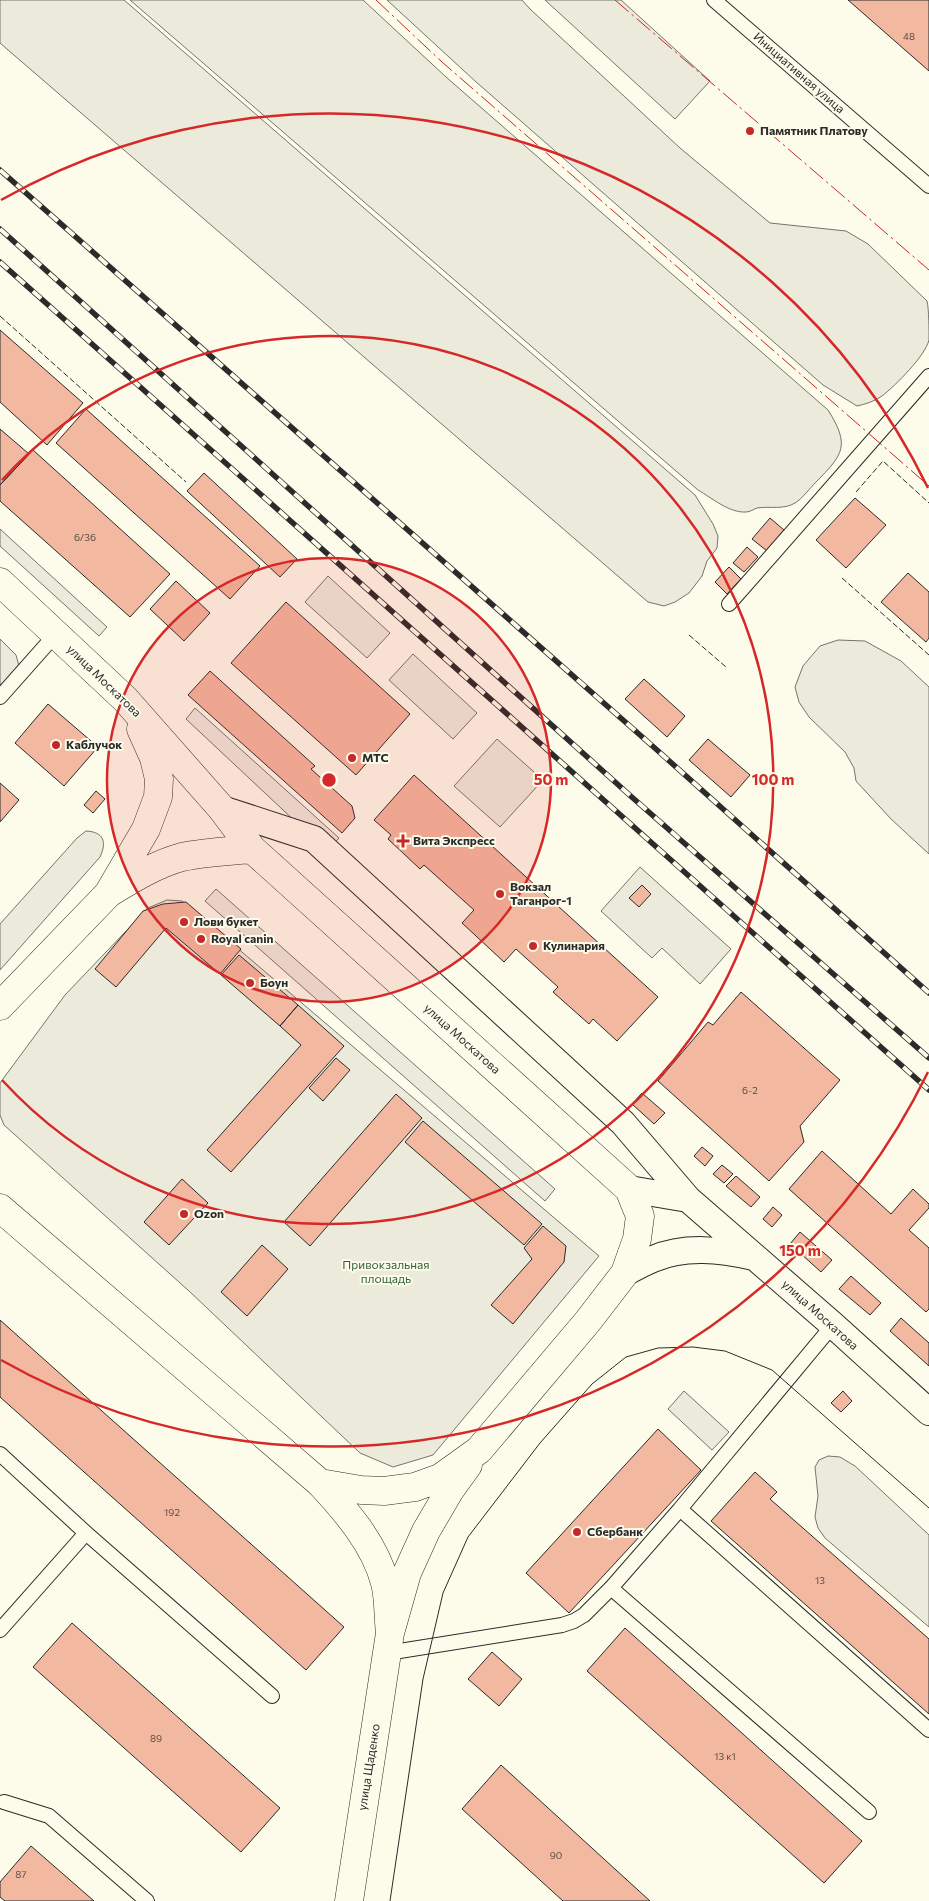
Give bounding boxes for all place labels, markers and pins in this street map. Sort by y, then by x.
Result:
place label: Памятник Платову [760,123,868,137]
marker: Памятник Платову [744,125,756,137]
place label: Каблучок [66,737,122,751]
marker: Каблучок [50,739,62,751]
place label: МТС [362,750,389,764]
marker: МТС [346,752,358,764]
centre of rings [320,771,338,789]
place label: Вита Экспресс [413,833,495,847]
marker: Вита Экспресс [397,835,409,847]
place label: Вокзал Таганрог-1 [510,879,572,907]
marker: Вокзал Таганрог-1 [494,888,506,900]
place label: Лови букет [194,914,259,928]
marker: Лови букет [178,916,190,928]
place label: Royal canin [211,931,274,945]
marker: Royal canin [195,933,207,945]
place label: Кулинария [543,938,605,952]
marker: Кулинария [527,940,539,952]
place label: Боун [260,975,288,989]
marker: Боун [244,977,256,989]
place label: Ozon [194,1206,224,1220]
marker: Ozon [178,1208,190,1220]
place label: Сбербанк [587,1524,643,1538]
marker: Сбербанк [571,1526,583,1538]

